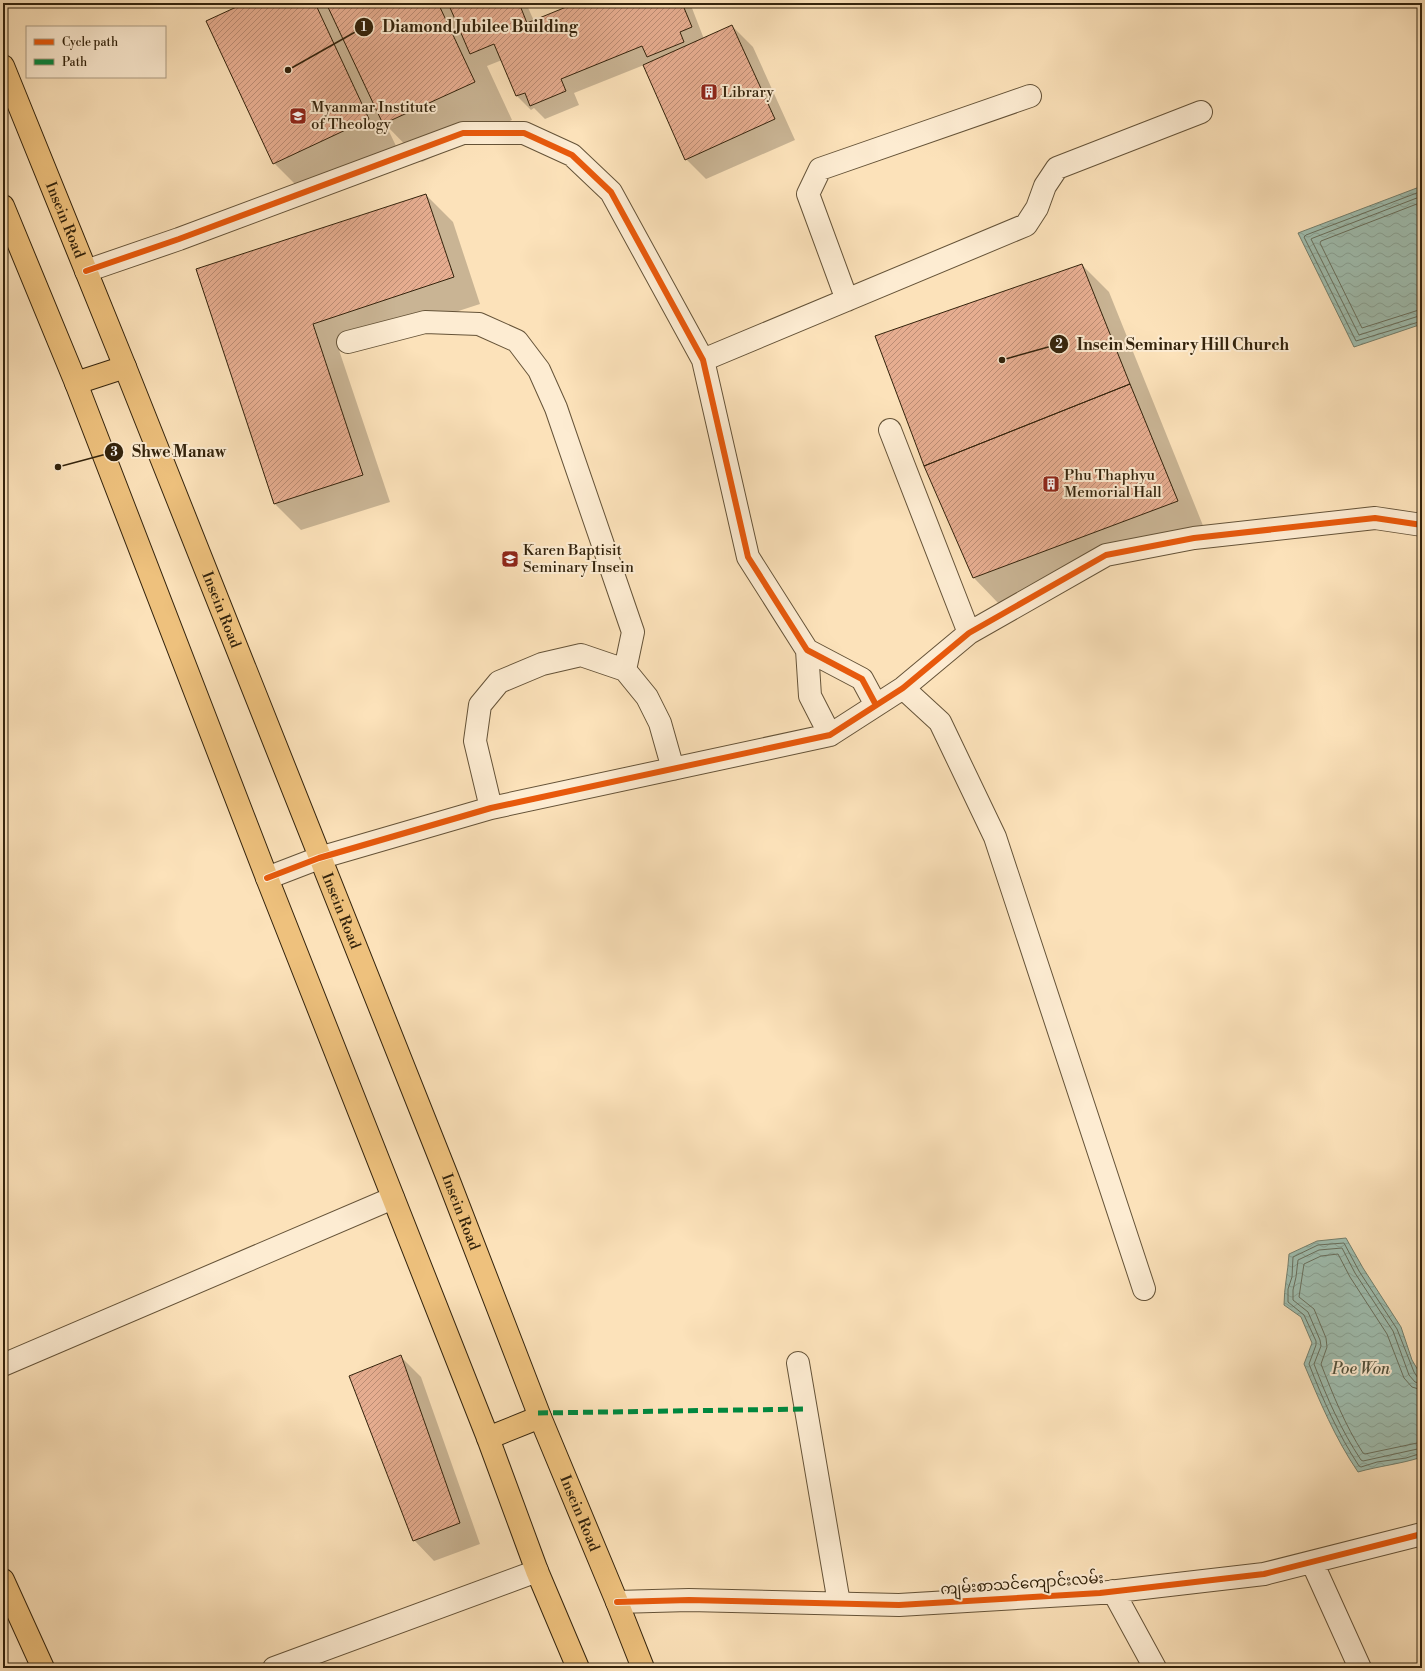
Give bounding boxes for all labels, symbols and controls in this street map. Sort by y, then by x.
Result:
callout: Diamond Jubilee Building [354,13,586,41]
text: Diamond Jubilee Building [382,17,579,37]
text: 1 [361,20,367,35]
legend [26,26,166,78]
text: Cycle path [62,35,118,50]
text: Path [62,55,87,70]
building icon: Library [699,82,719,102]
place label: Library [722,83,774,102]
place label: Myanmar Institute of Theology [311,98,436,134]
school or university icon: Myanmar Institute of Theology [288,106,308,126]
street label: Insein Road [41,179,89,261]
callout: Insein Seminary Hill Church [1049,330,1298,358]
text: Insein Seminary Hill Church [1077,335,1289,355]
text: 2 [1055,337,1063,352]
callout: Shwe Manaw [104,438,234,466]
text: Shwe Manaw [132,442,227,462]
text: 3 [110,445,118,460]
place label: Phu Thaphyu Memorial Hall [1064,466,1162,502]
building icon: Phu Thaphyu Memorial Hall [1041,474,1061,494]
place label: Karen Baptisit Seminary Insein [523,541,634,577]
school or university icon: Karen Baptisit Seminary Insein [500,549,520,569]
street label: Insein Road [198,569,246,651]
street label: Insein Road [318,870,365,952]
street label: Insein Road [437,1171,484,1253]
water label: Poe Won [1331,1359,1391,1379]
street label: Insein Road [556,1472,604,1554]
street label: ကျမ်းစာသင်ကျောင်းလမ်း [940,1568,1104,1601]

